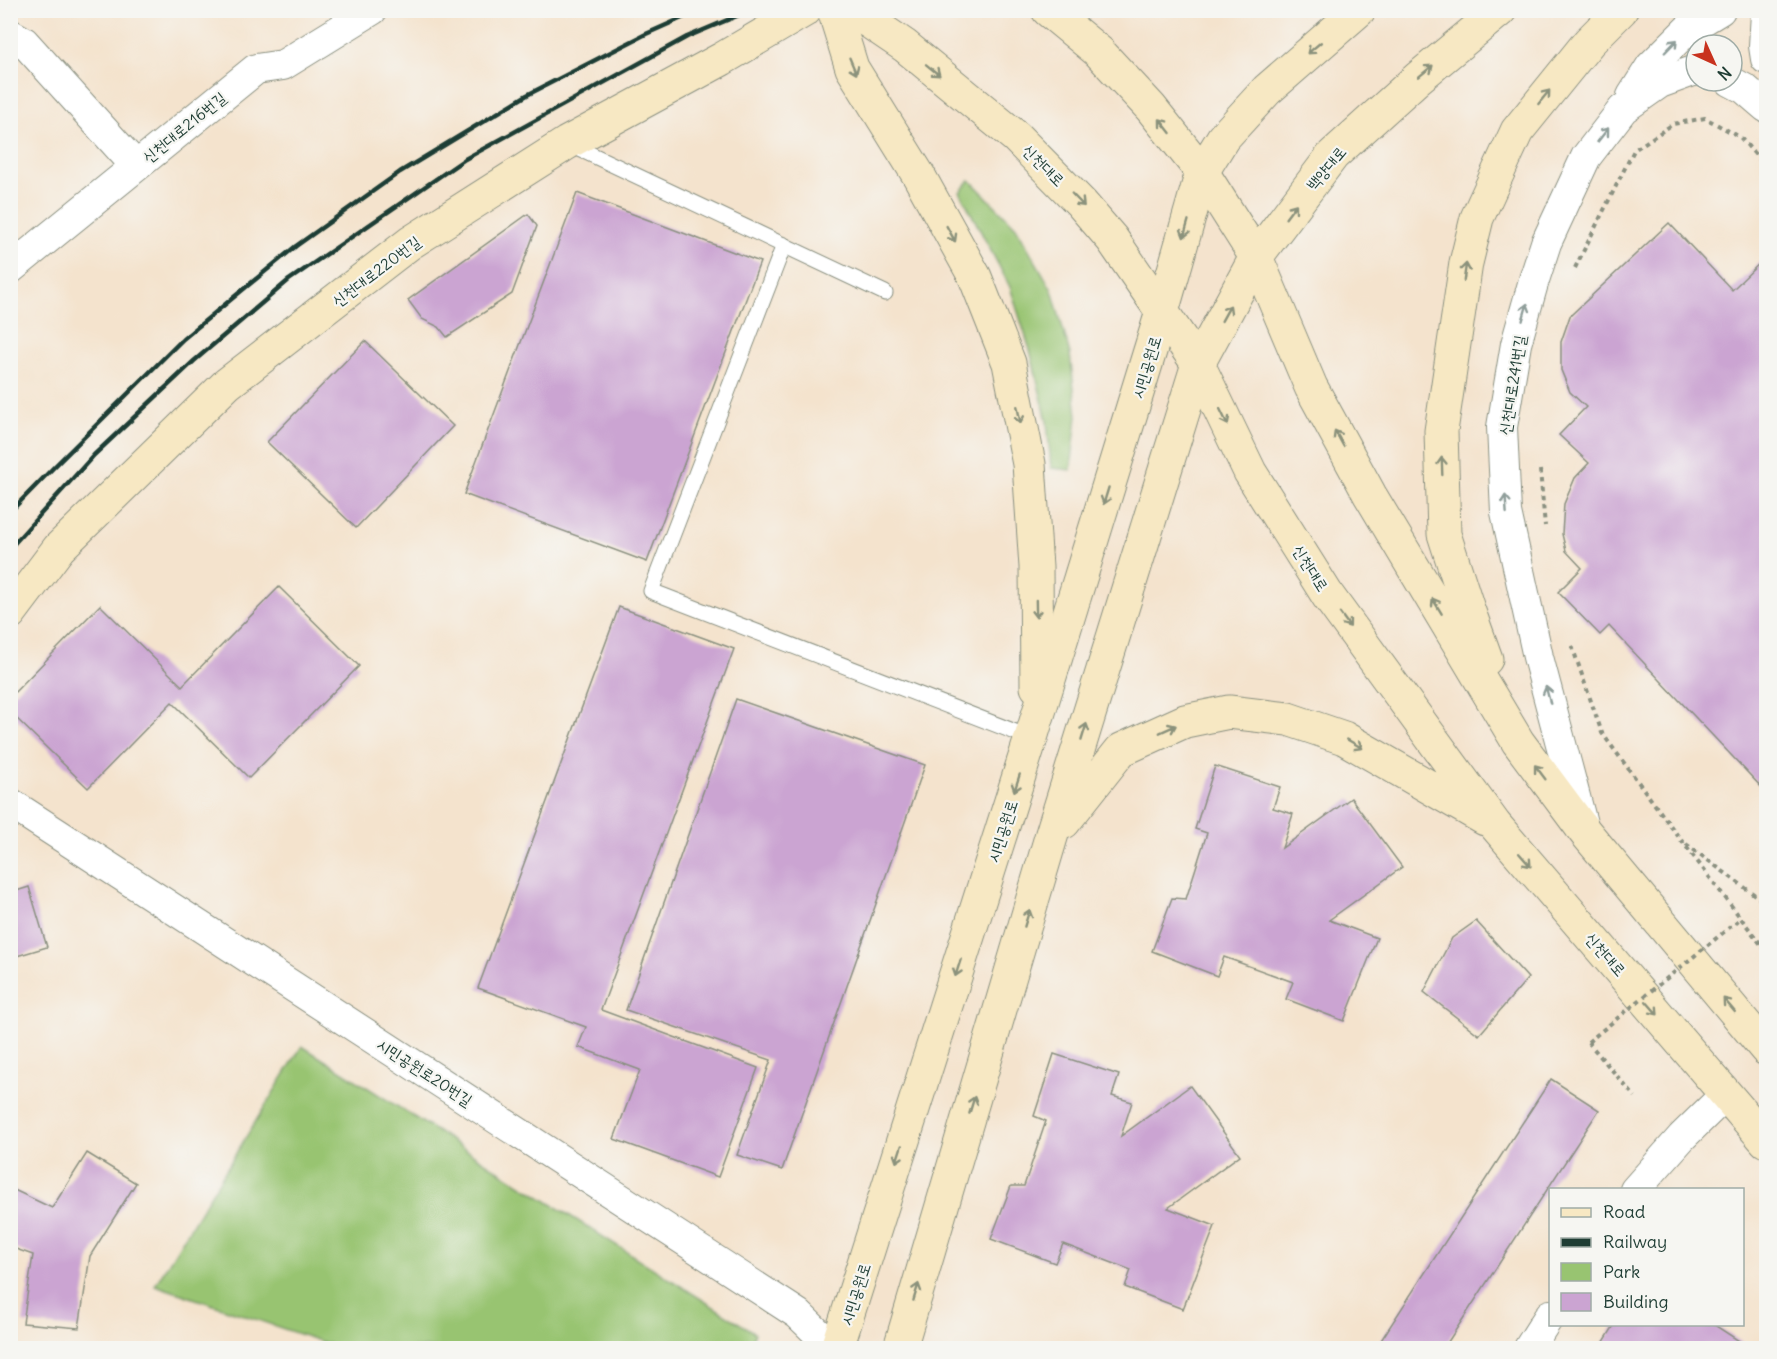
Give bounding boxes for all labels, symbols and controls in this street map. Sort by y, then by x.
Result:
north arrow [1684,33,1744,93]
one-way arrow [1664,38,1679,53]
one-way arrow [1306,42,1322,55]
one-way arrow [848,57,859,75]
one-way arrow [925,63,941,76]
text: N [1714,63,1736,85]
one-way arrow [1418,64,1433,78]
street label: 신천대로216번길 [138,87,230,167]
one-way arrow [1538,89,1551,105]
one-way arrow [1159,119,1172,135]
one-way arrow [1597,127,1609,143]
street label: 신천대로 [1019,140,1069,190]
street label: 백양대로 [1302,142,1350,194]
one-way arrow [1070,192,1085,207]
one-way arrow [1285,203,1298,219]
one-way arrow [1180,219,1191,238]
one-way arrow [945,225,957,242]
street label: 신천대로220번길 [328,231,424,311]
one-way arrow [1459,263,1470,283]
one-way arrow [1520,303,1532,322]
one-way arrow [1220,305,1232,322]
street label: 시민공원로 [1127,333,1165,401]
street label: 신천대로241번길 [1494,333,1530,437]
one-way arrow [1014,405,1025,425]
one-way arrow [1218,408,1230,426]
one-way arrow [1333,430,1345,447]
one-way arrow [1436,456,1448,476]
one-way arrow [1100,486,1111,505]
one-way arrow [1500,495,1511,515]
street label: 신천대로 [1289,541,1333,595]
one-way arrow [1430,598,1442,615]
one-way arrow [1030,599,1042,619]
one-way arrow [1339,611,1352,627]
one-way arrow [1542,685,1553,704]
one-way arrow [1079,723,1090,742]
one-way arrow [1159,723,1177,734]
one-way arrow [1346,739,1363,751]
one-way arrow [1534,764,1546,780]
one-way arrow [1011,773,1022,792]
street label: 시민공원로 [983,797,1021,865]
one-way arrow [1518,852,1532,867]
one-way arrow [1022,909,1033,928]
street label: 신천대로 [1582,928,1630,980]
one-way arrow [952,958,963,977]
one-way arrow [1722,997,1735,1013]
one-way arrow [1645,1000,1659,1015]
street label: 시민공원로20번길 [374,1034,476,1110]
one-way arrow [967,1096,978,1115]
one-way arrow [893,1144,904,1163]
legend [1549,1188,1744,1326]
text: Road [1603,1200,1646,1223]
text: Railway [1603,1230,1667,1253]
street label: 시민공원로 [836,1260,874,1328]
text: Park [1603,1260,1640,1283]
one-way arrow [911,1283,922,1302]
text: Building [1603,1290,1668,1313]

